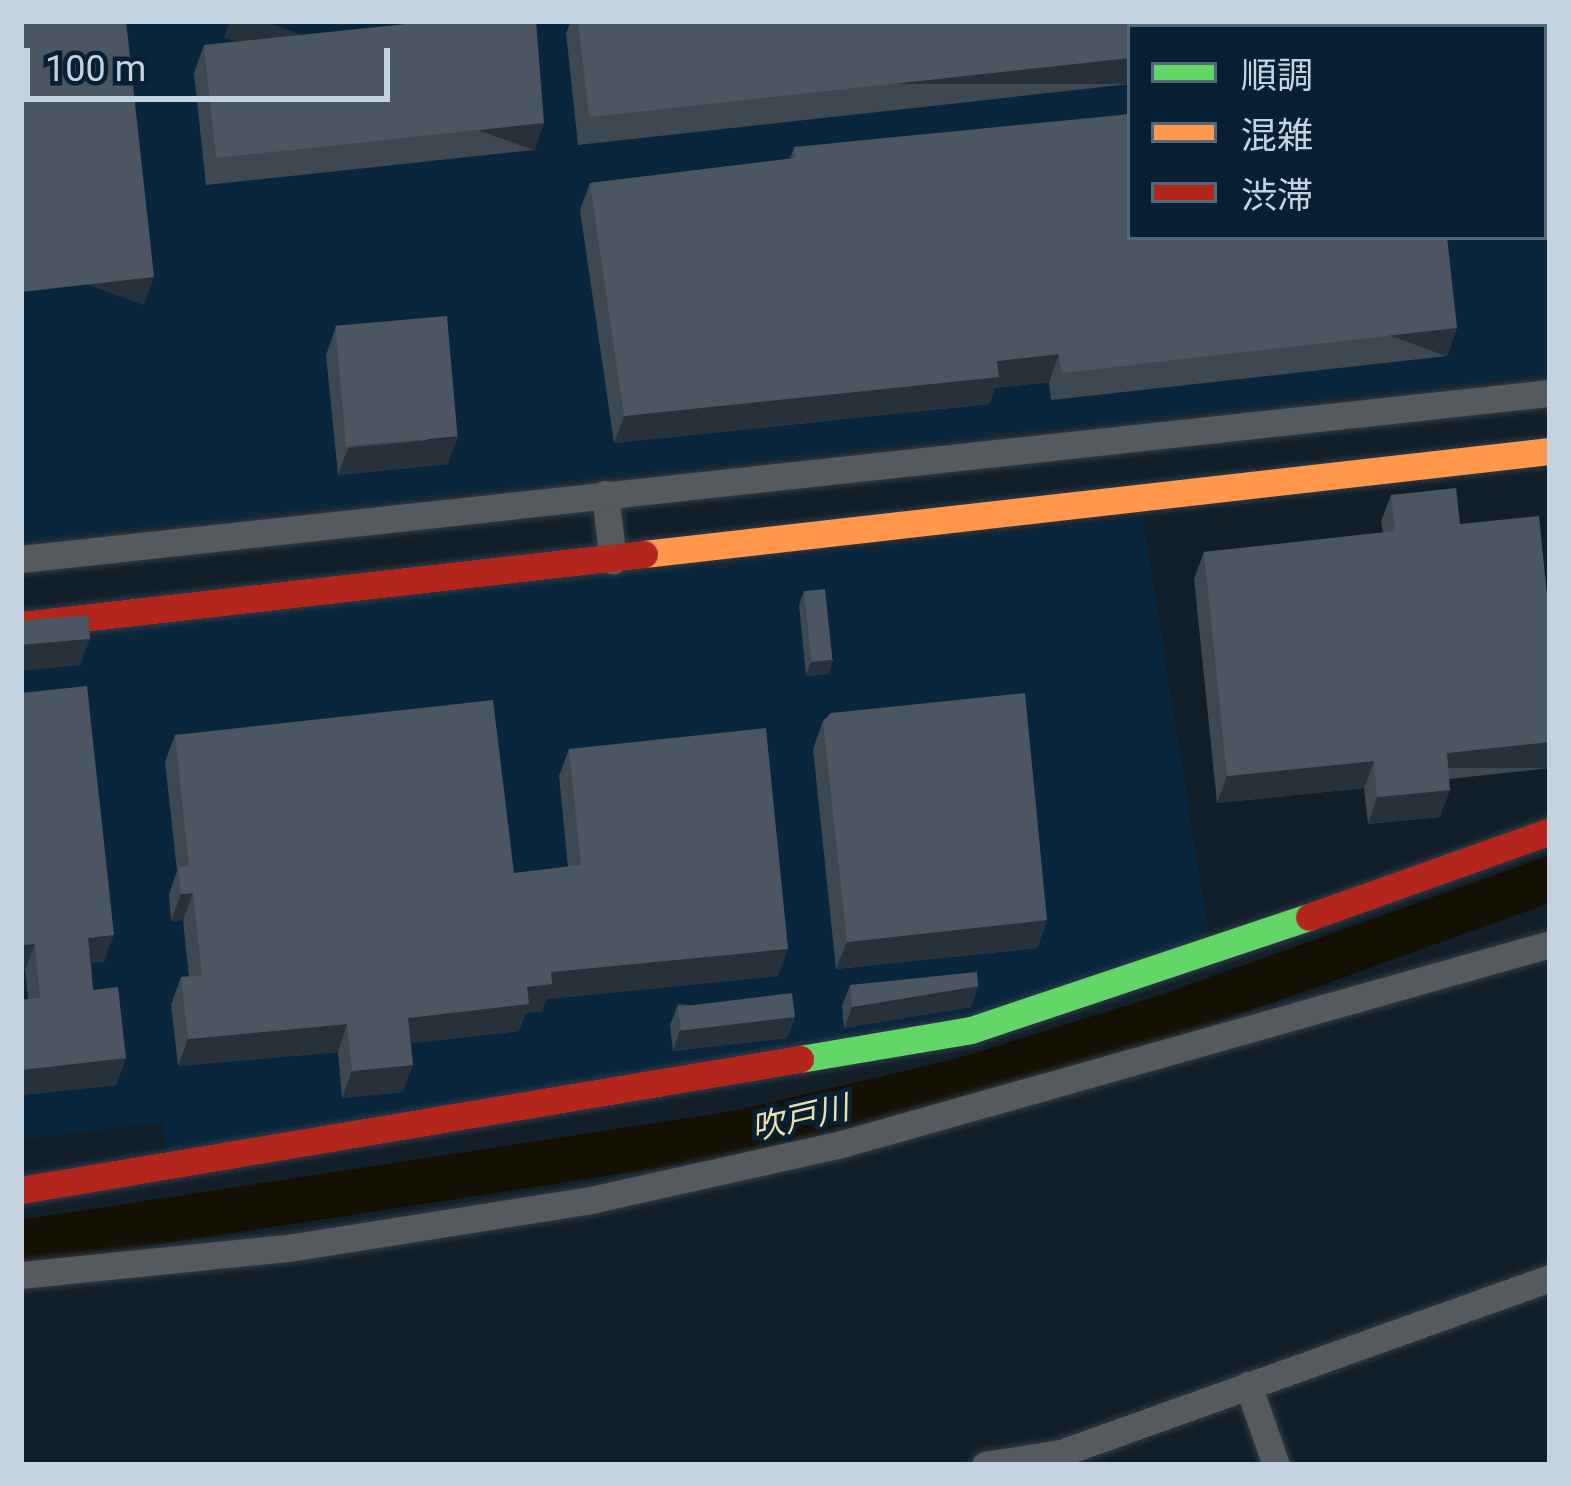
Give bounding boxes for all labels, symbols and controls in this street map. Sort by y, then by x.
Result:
scale bar [30,24,396,98]
legend [1127,24,1547,240]
text: 100 m [45,48,146,90]
text: 順調 [1241,55,1313,97]
text: 混雑 [1241,115,1313,157]
text: 渋滞 [1241,175,1313,217]
water label: 吹戸川 [747,1088,853,1148]

